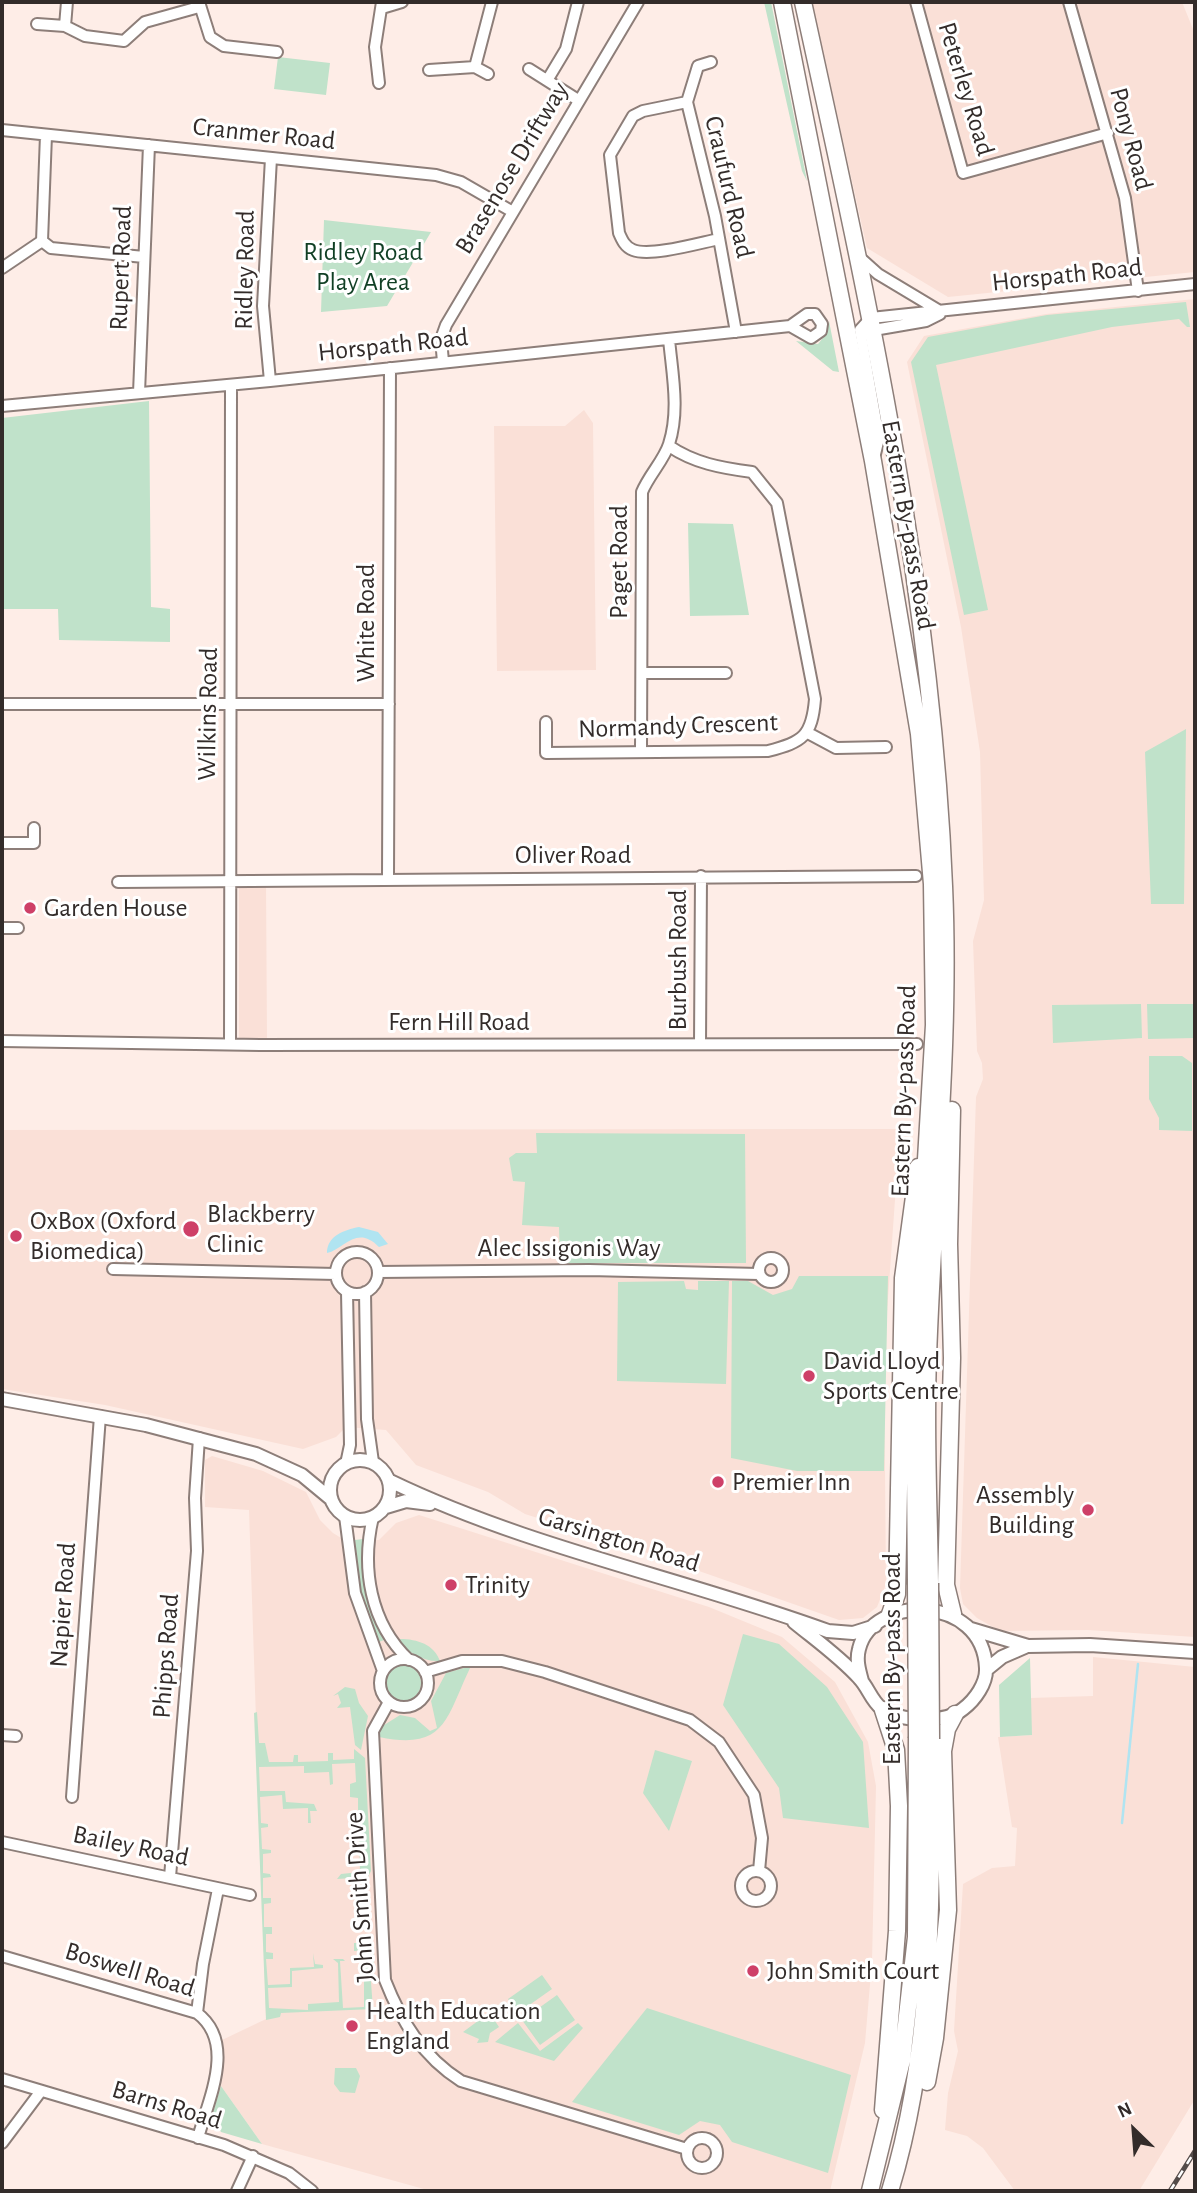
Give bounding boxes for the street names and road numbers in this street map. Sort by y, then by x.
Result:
street label: Peterley Road [931,18,1001,160]
street label: Brasenose Driftway [448,76,576,260]
street label: Pony Road [1102,84,1160,194]
street label: Cranmer Road [191,111,337,157]
street label: Craufurd Road [698,113,760,261]
street label: Rupert Road [103,205,139,331]
street label: Ridley Road [228,210,262,330]
street label: Horspath Road [990,252,1144,298]
street label: Horspath Road [316,322,470,368]
street label: Eastern By-pass Road [874,418,942,632]
street label: Paget Road [603,505,635,619]
street label: White Road [350,564,382,682]
street label: Wilkins Road [191,647,225,781]
street label: Normandy Crescent [578,707,778,745]
street label: Oliver Road [515,839,631,871]
street label: Burbush Road [662,889,694,1031]
street label: Eastern By-pass Road [885,984,923,1198]
street label: Fern Hill Road [388,1006,530,1038]
street label: Alec Issigonis Way [477,1232,661,1264]
street label: Garsington Road [534,1501,704,1579]
street label: Napier Road [43,1541,83,1669]
street label: Eastern By-pass Road [876,1553,908,1765]
street label: Phipps Road [146,1592,186,1720]
street label: John Smith Drive [338,1811,382,1983]
street label: Bailey Road [70,1818,192,1874]
street label: Boswell Road [61,1935,199,2005]
street label: Barns Road [108,2074,226,2136]

